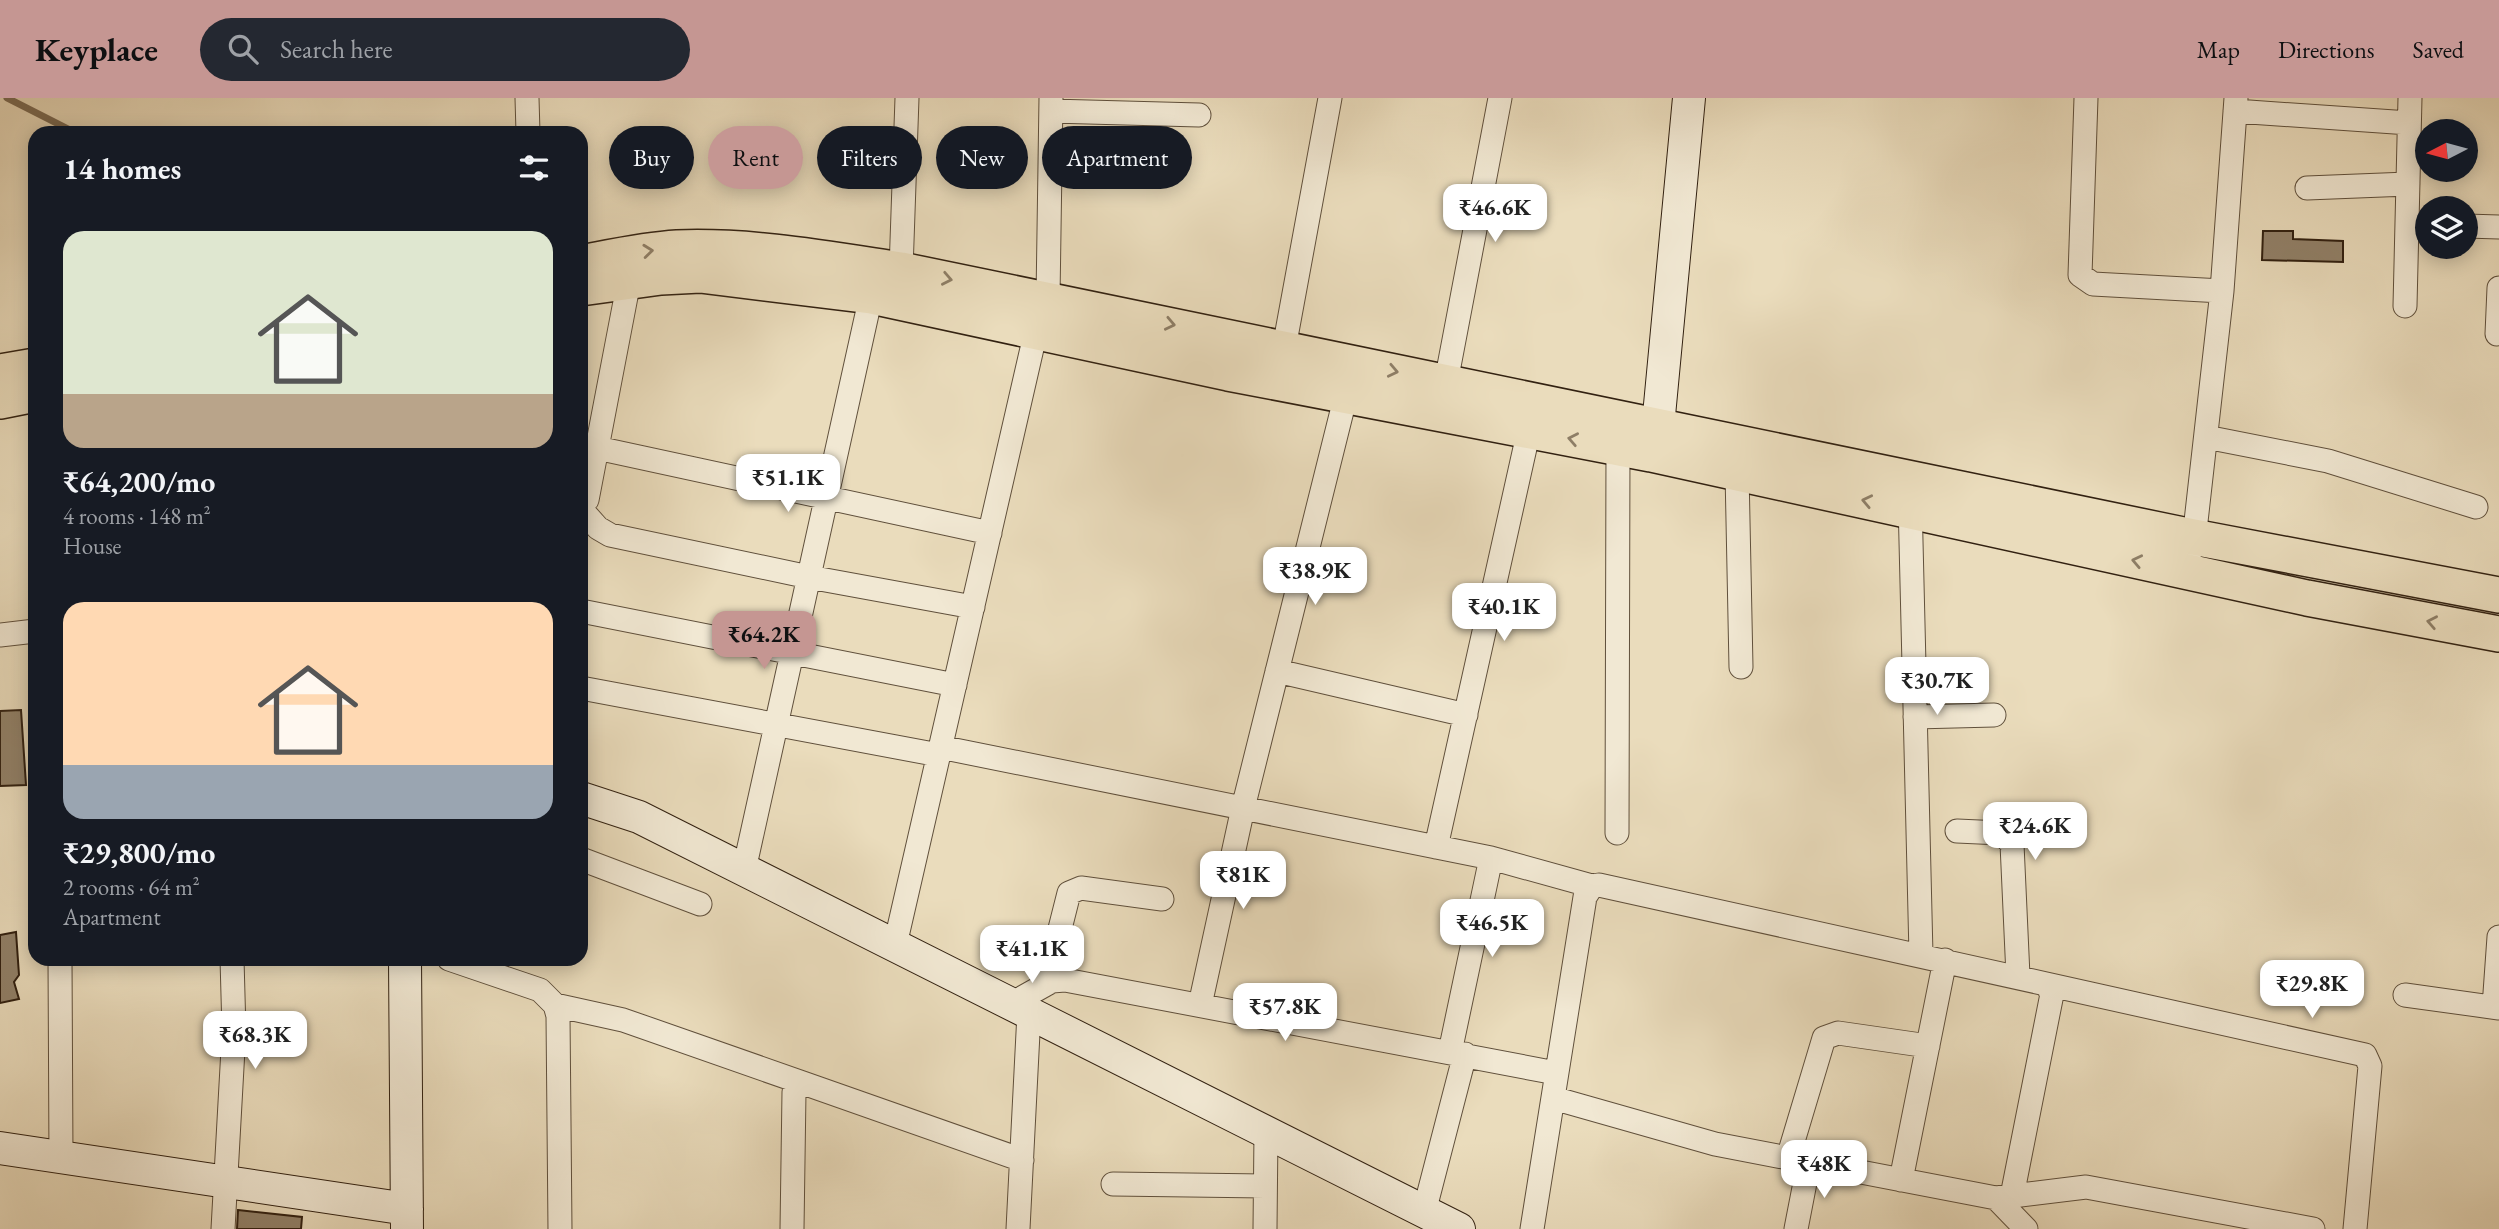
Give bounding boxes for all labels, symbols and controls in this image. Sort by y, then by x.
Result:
search box [200,18,690,81]
text: Keyplace [35,28,158,71]
icon: search [224,30,262,68]
text: Search here [280,32,393,66]
text: Map [2197,34,2240,65]
text: Directions [2278,34,2375,65]
text: Saved [2413,34,2464,65]
north arrow [2415,119,2478,182]
map controls [2415,119,2478,259]
chip: Buy [609,126,694,189]
chip: Rent [708,126,803,189]
chip: Filters [817,126,922,189]
chip: New [936,126,1028,189]
chip: Apartment [1042,126,1192,189]
text: 14 homes [63,149,181,188]
icon: filters [515,149,553,187]
pin: ₹46.6K [1438,184,1552,244]
text: ₹46.6K [1459,192,1531,222]
button: layers [2415,196,2478,259]
one-way arrow [642,243,654,258]
one-way arrow [941,271,953,286]
icon: home [245,276,371,402]
one-way arrow [1164,316,1176,330]
one-way arrow [1386,363,1398,377]
one-way arrow [1567,432,1579,447]
pin: ₹51.1K [731,454,845,514]
text: ₹64,200/mo [63,462,215,501]
text: ₹51.1K [752,462,824,492]
one-way arrow [1861,495,1873,510]
text: 4 rooms · 148 m² [63,501,211,531]
text: House [63,531,122,561]
pin: ₹38.9K [1258,547,1372,607]
one-way arrow [2131,554,2143,569]
text: ₹38.9K [1279,555,1351,585]
pin: ₹40.1K [1447,584,1561,643]
text: ₹40.1K [1468,591,1540,621]
pin: ₹64.2K [707,612,821,671]
one-way arrow [2426,615,2438,630]
text: ₹64.2K [728,619,800,649]
icon: home [245,647,371,773]
pin: ₹30.7K [1880,658,1994,717]
text: ₹30.7K [1901,665,1973,695]
pin: ₹24.6K [1978,802,2092,862]
text: ₹24.6K [1999,810,2071,840]
text: ₹29,800/mo [63,833,215,872]
pin: ₹81K [1202,852,1284,911]
text: ₹81K [1216,859,1270,889]
text: 2 rooms · 64 m² [63,872,200,902]
pin: ₹46.5K [1435,900,1549,959]
text: Apartment [63,902,161,932]
text: ₹46.5K [1456,907,1528,937]
pin: ₹41.1K [975,926,1089,985]
text: ₹41.1K [996,933,1068,963]
pin: ₹29.8K [2255,960,2369,1020]
text: ₹29.8K [2276,968,2348,998]
pin: ₹57.8K [1228,984,1342,1043]
text: ₹57.8K [1249,991,1321,1021]
pin: ₹68.3K [198,1012,312,1071]
text: ₹68.3K [219,1019,291,1049]
pin: ₹48K [1783,1140,1865,1200]
text: ₹48K [1797,1148,1851,1178]

